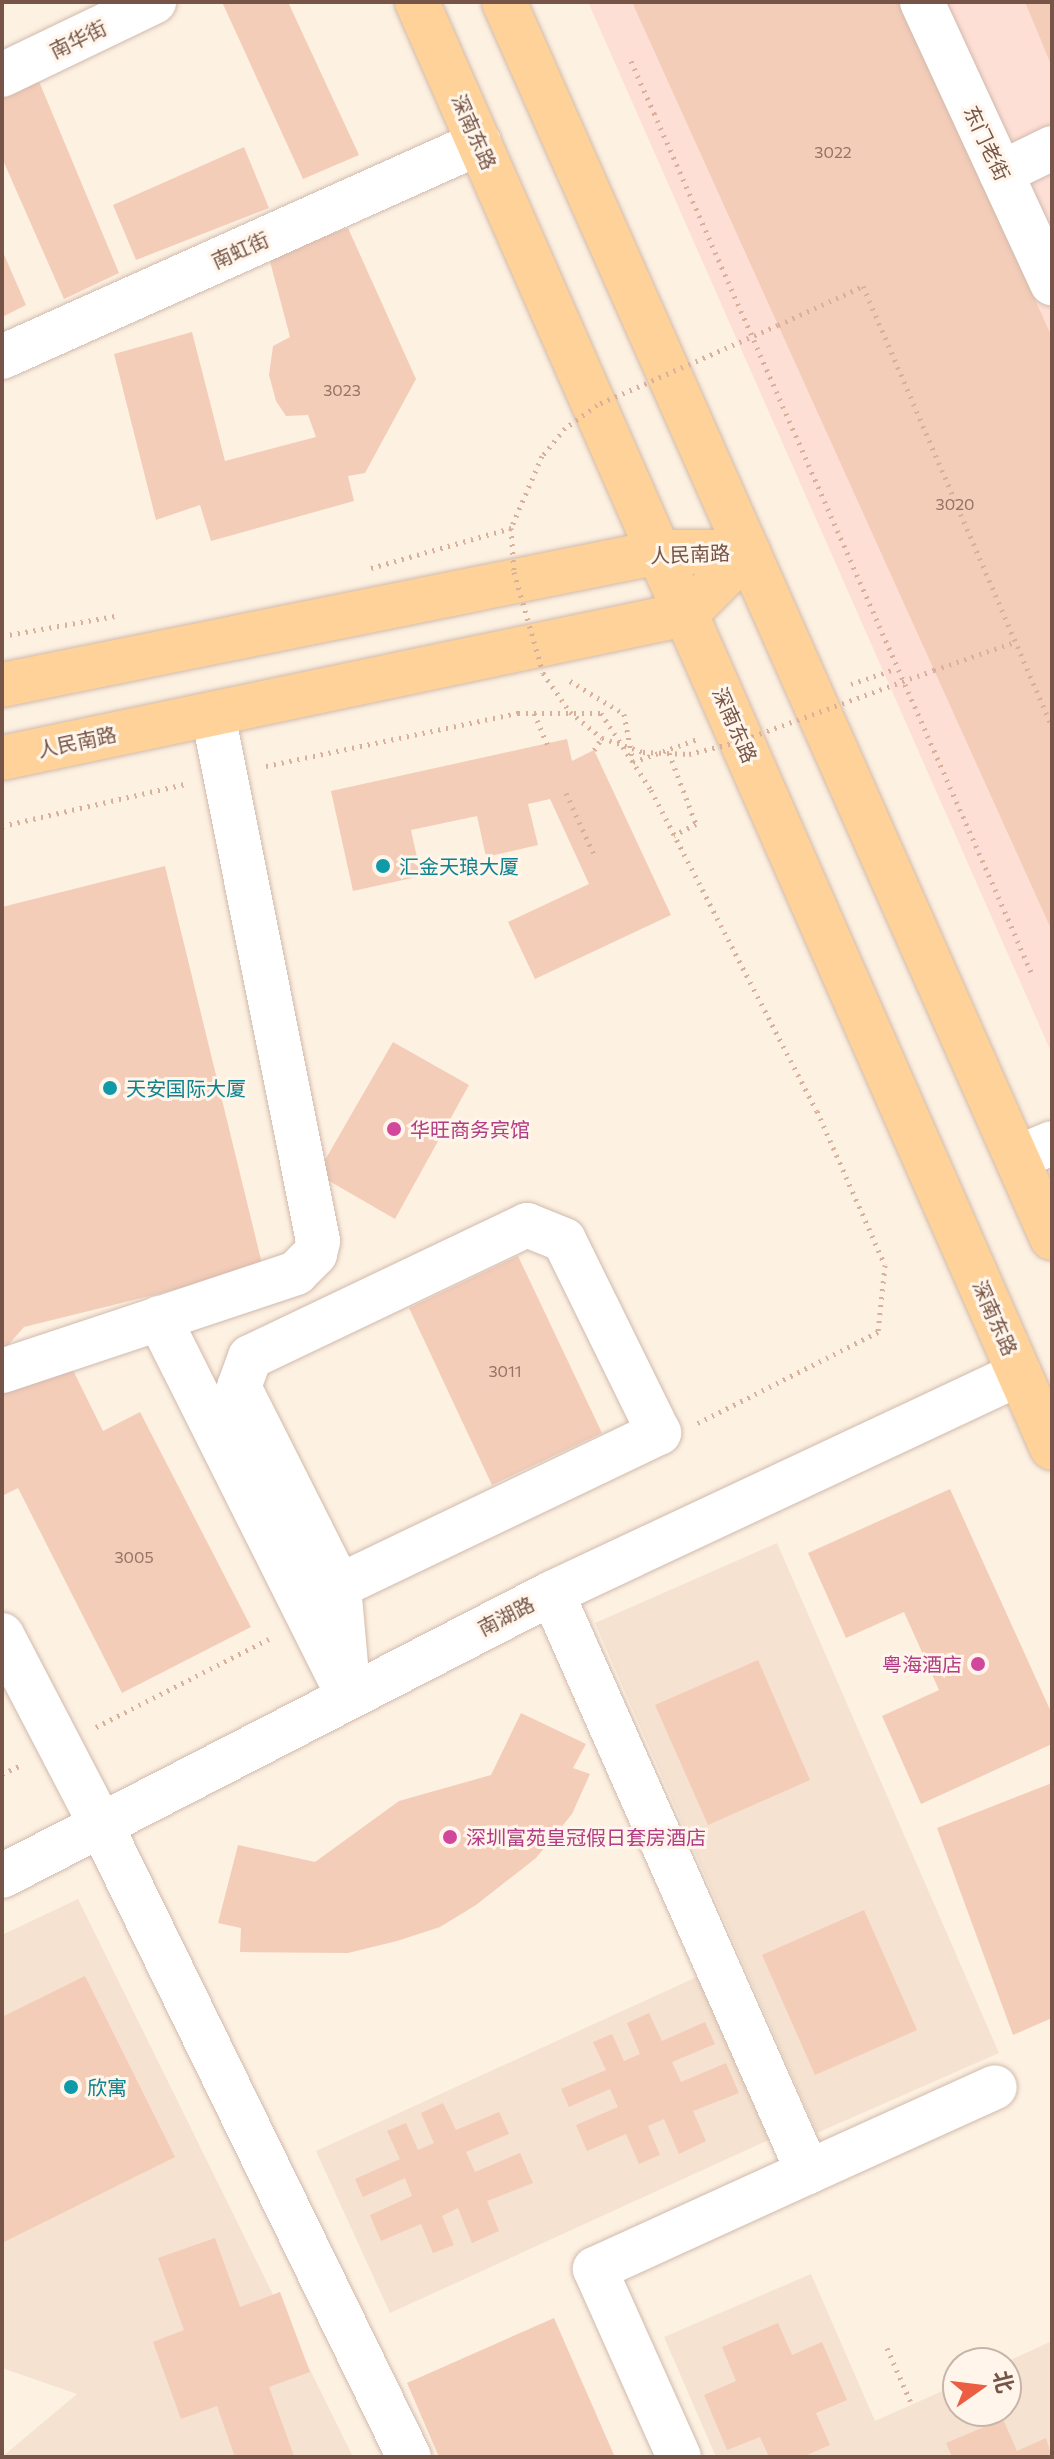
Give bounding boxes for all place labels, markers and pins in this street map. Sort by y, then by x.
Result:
place label: 汇金天琅大厦 [399,854,519,878]
marker: 汇金天琅大厦 [374,857,392,875]
place label: 天安国际大厦 [126,1076,246,1100]
marker: 天安国际大厦 [101,1079,119,1097]
place label: 华旺商务宾馆 [410,1117,530,1141]
marker: 华旺商务宾馆 [385,1120,403,1138]
place label: 粤海酒店 [882,1652,962,1676]
marker: 粤海酒店 [969,1655,987,1673]
place label: 深圳富苑皇冠假日套房酒店 [466,1825,706,1849]
marker: 深圳富苑皇冠假日套房酒店 [441,1828,459,1846]
place label: 欣寓 [87,2075,127,2099]
marker: 欣寓 [62,2078,80,2096]

